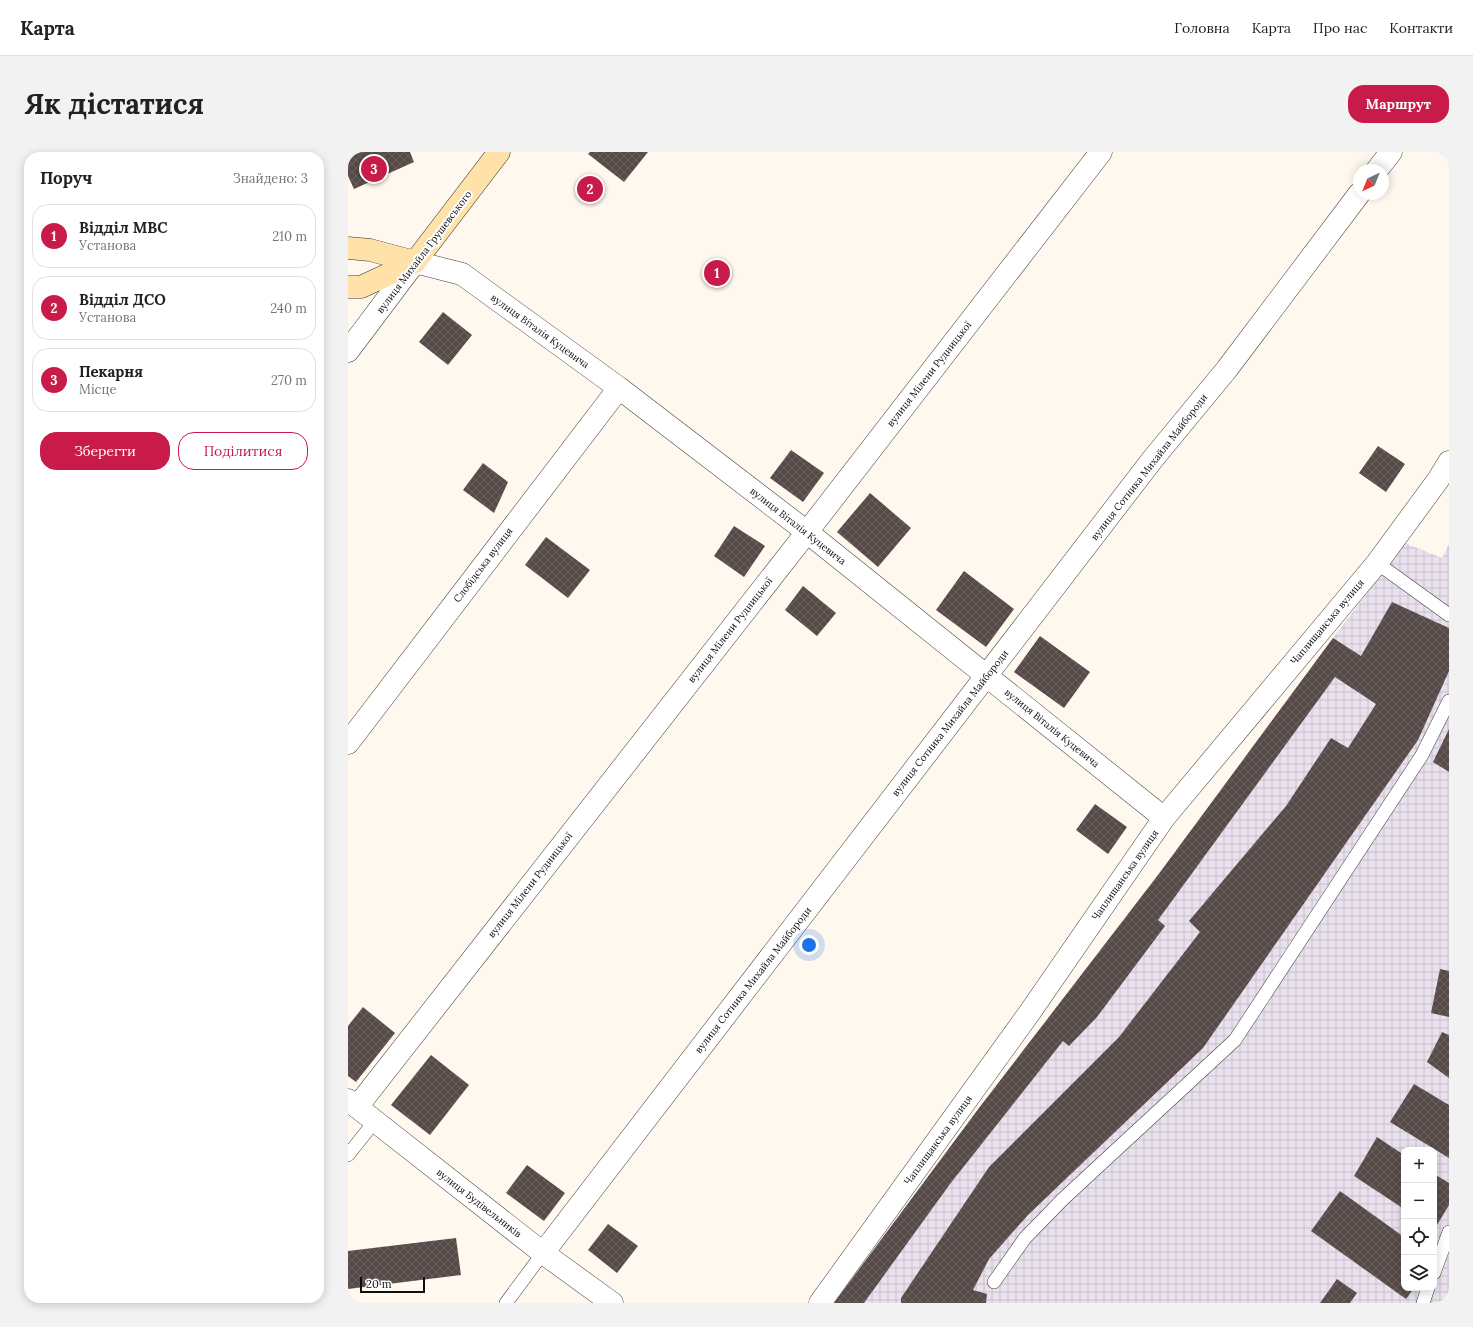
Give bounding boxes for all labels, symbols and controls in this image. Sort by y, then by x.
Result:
text: Карта [20,16,75,40]
text: Головна [1174,19,1230,37]
text: Карта [1252,19,1291,37]
text: Про нас [1313,19,1367,37]
text: Контакти [1389,19,1453,37]
button: Маршрут [1348,85,1449,123]
text: Як дістатися [24,86,204,122]
pin: 3 [361,154,387,184]
north arrow [1353,164,1389,200]
text: Поруч [40,167,92,189]
text: Знайдено: 3 [233,170,308,187]
pin: 2 [577,174,603,204]
street label: вулиця Михайла Грушевського [374,188,474,316]
text: Відділ МВС [79,218,168,237]
text: 1 [51,228,57,245]
text: 210 m [272,228,307,245]
text: Установа [79,237,136,254]
pin: 1 [704,258,730,288]
text: Відділ ДСО [79,290,166,309]
street label: вулиця Віталія Куцевича [488,291,592,371]
text: 2 [51,300,57,317]
text: 240 m [270,300,307,317]
text: Установа [79,309,136,326]
street label: вулиця Мілени Рудницької [884,319,974,429]
text: Пекарня [79,362,143,381]
text: 3 [50,372,58,389]
text: 270 m [271,372,307,389]
text: Місце [79,381,117,398]
street label: вулиця Сотника Михайла Майбороди [1088,391,1210,543]
button: Зберегти [40,432,170,470]
button: Поділитися [178,432,308,470]
street label: вулиця Віталія Куцевича [747,484,849,568]
street label: Слобідська вулиця [451,525,515,605]
street label: вулиця Мілени Рудницької [685,575,775,685]
street label: Чаплищанська вулиця [1287,576,1367,668]
street label: вулиця Сотника Михайла Майбороди [889,647,1011,799]
street label: вулиця Віталія Куцевича [1002,686,1102,770]
street label: Чаплищанська вулиця [1089,827,1161,923]
street label: вулиця Мілени Рудницької [485,830,575,940]
street label: вулиця Сотника Михайла Майбороди [692,904,814,1056]
your location [799,935,819,955]
street label: Чаплищанська вулиця [901,1092,975,1188]
map controls [1401,1147,1437,1291]
button: + [1401,1147,1437,1183]
street label: вулиця Будівельників [434,1166,524,1240]
button: − [1401,1183,1437,1219]
button: locate [1401,1219,1437,1255]
button: layers [1401,1255,1437,1291]
scale bar [360,1275,425,1294]
text: 20 m [366,1277,391,1291]

